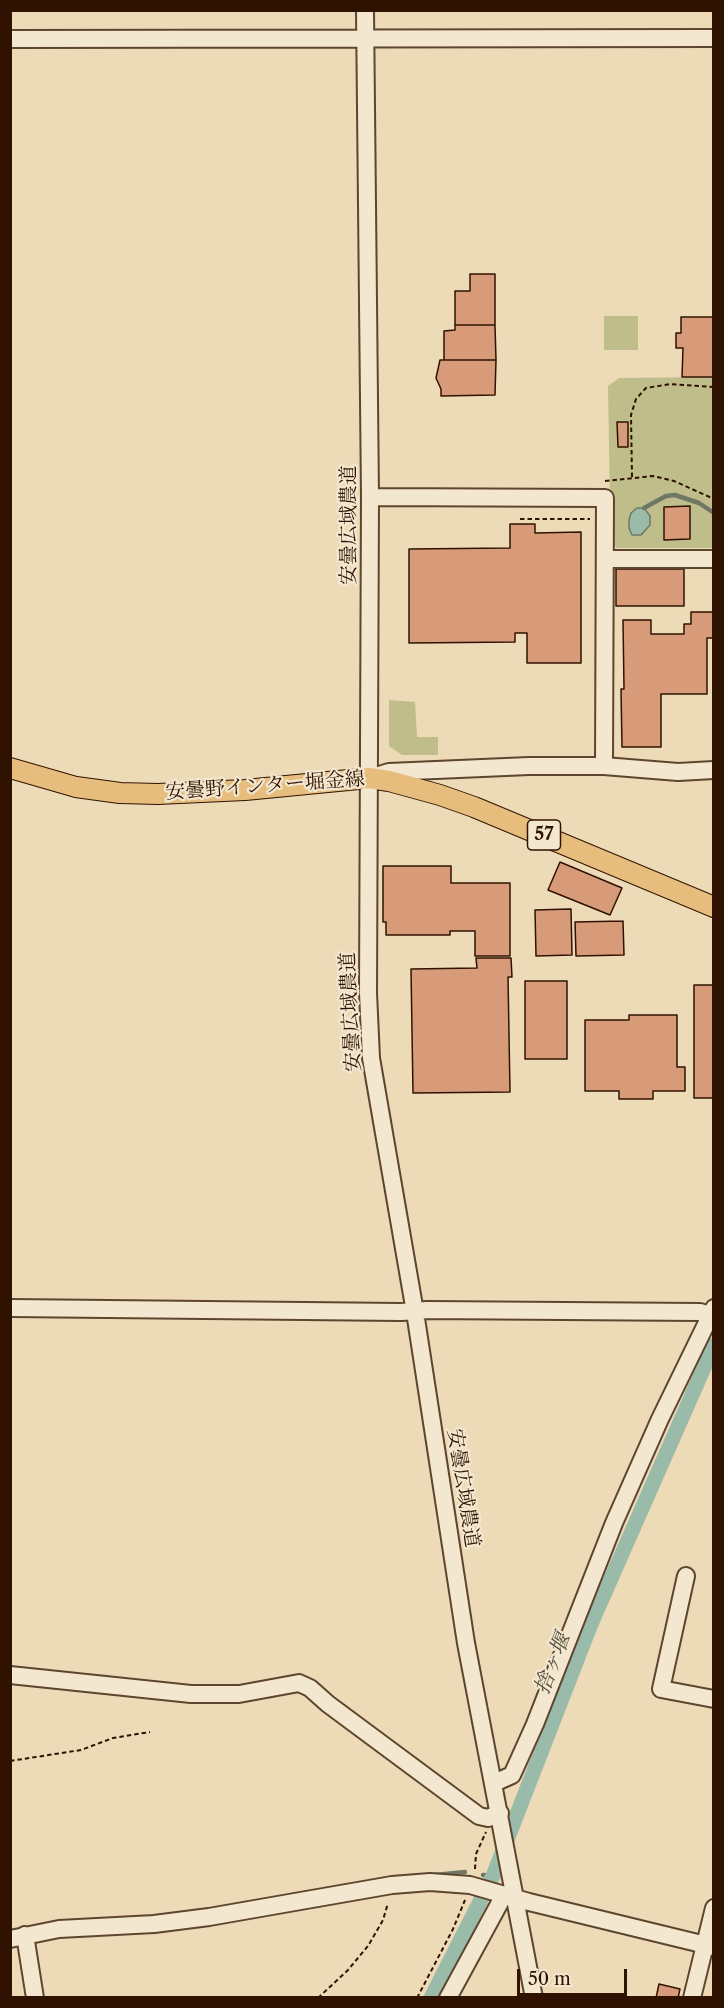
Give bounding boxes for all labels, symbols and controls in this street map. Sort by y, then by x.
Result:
street label: 安曇広域農道 [337,465,361,585]
street label: 安曇野インター堀金線 [164,767,366,805]
road number: 57 [528,820,560,850]
street label: 安曇広域農道 [336,951,366,1073]
street label: 安曇広域農道 [442,1427,484,1549]
water label: 捨ヶ堰 [530,1630,576,1698]
scale bar [520,1957,630,1995]
text: 50 m [528,1968,571,1990]

